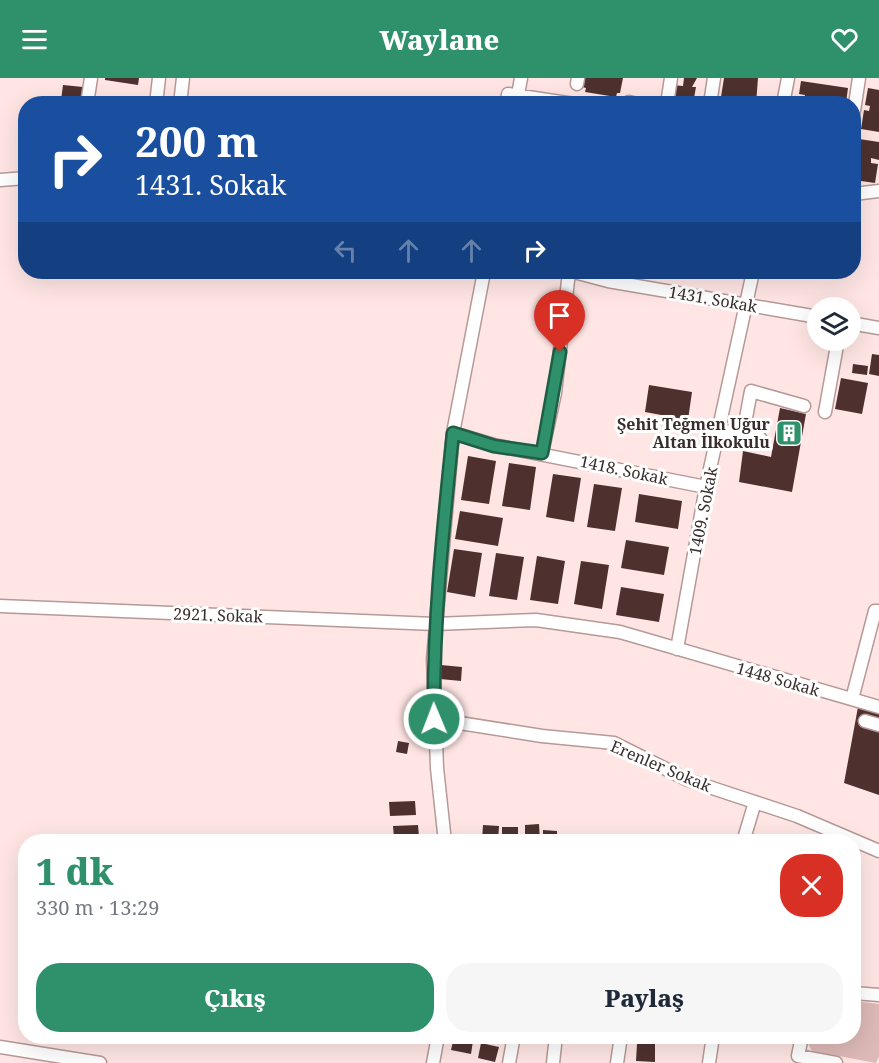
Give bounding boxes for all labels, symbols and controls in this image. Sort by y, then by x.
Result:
text: Waylane [380,21,499,58]
icon: menu [18,23,51,56]
icon: heart [828,23,861,56]
text: 200 m [135,112,259,169]
icon: right [36,120,114,198]
text: 1431. Sokak [135,166,286,203]
icon: left [329,234,362,267]
icon: ahead [392,234,425,267]
icon: ahead [455,234,488,267]
icon: right [518,234,551,267]
street label: 1431. Sokak [667,280,760,318]
pin [534,290,585,352]
map controls [807,297,861,351]
button: layers [807,297,861,351]
icon: arrive [543,299,576,332]
place label: Şehit Teğmen Uğur Altan İlkokulu [617,413,771,453]
building icon: Şehit Teğmen Uğur Altan İlkokulu [774,418,804,448]
street label: 1418. Sokak [578,450,671,490]
street label: 1409. Sokak [684,464,722,557]
street label: 2921. Sokak [173,602,264,628]
street label: 1448 Sokak [734,657,823,702]
position arrow [402,687,466,751]
street label: Erenler Sokak [607,735,715,797]
text: 1 dk [36,847,113,896]
button: close [780,854,843,917]
text: 330 m · 13:29 [36,894,159,921]
button: Çıkış [36,963,434,1032]
button: Paylaş [446,963,843,1032]

